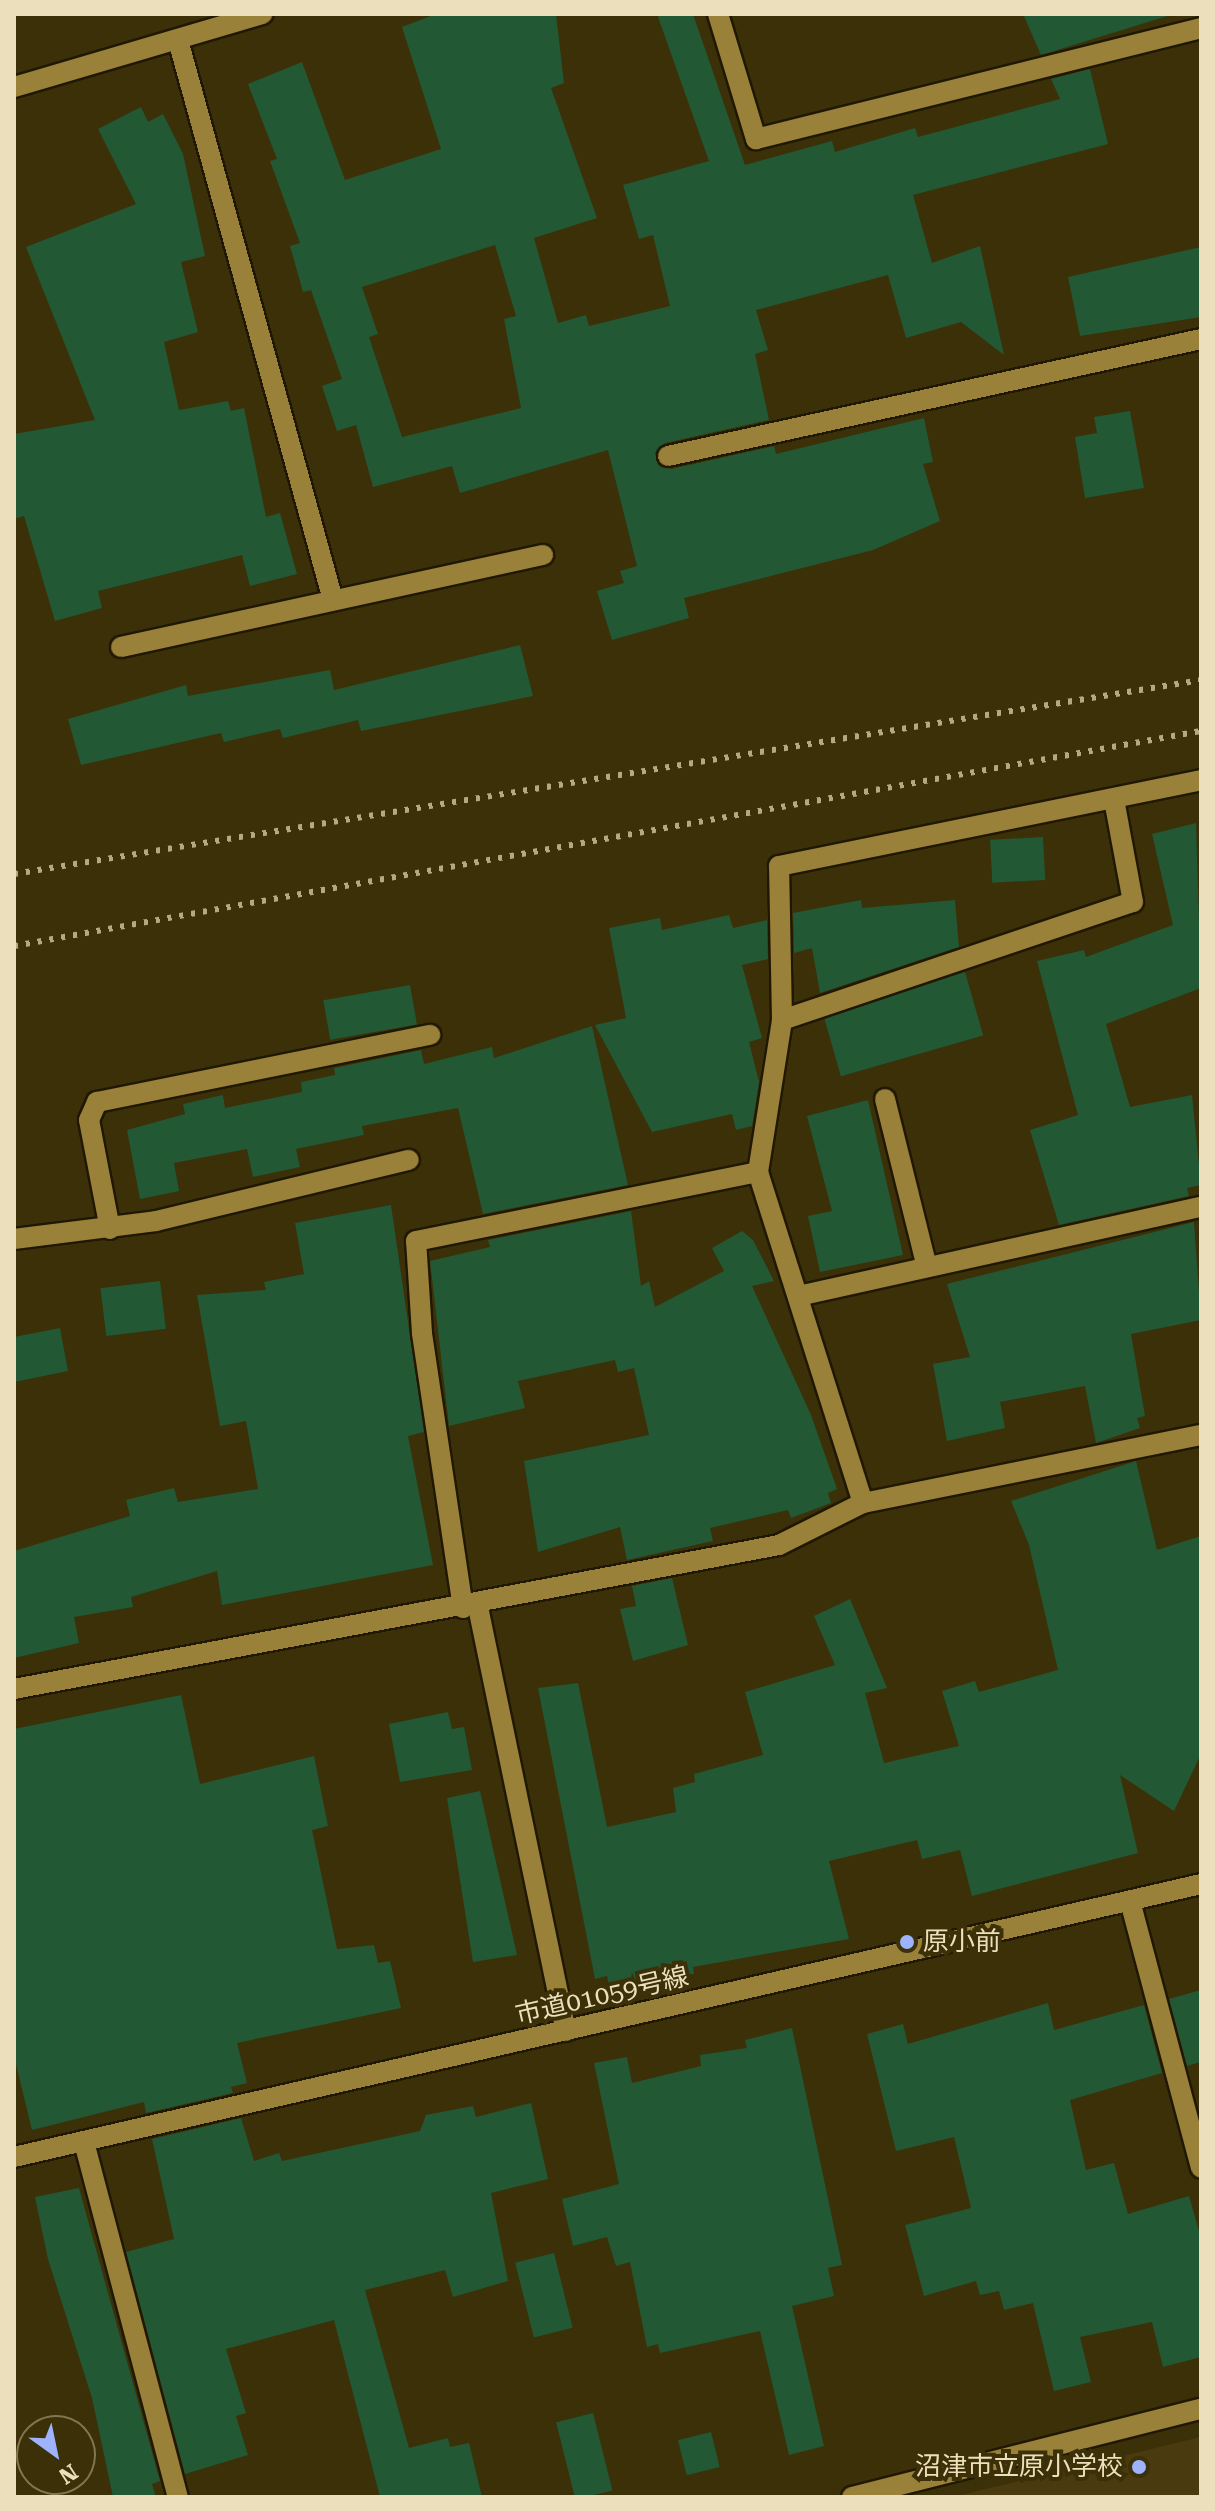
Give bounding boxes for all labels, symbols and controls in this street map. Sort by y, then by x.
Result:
place label: 原小前 [923,1926,1001,1958]
marker: 原小前 [898,1933,916,1951]
street label: 市道01059号線 [512,1961,692,2031]
north arrow [16,2415,96,2495]
place label: 沼津市立原小学校 [915,2451,1123,2483]
marker: 沼津市立原小学校 [1130,2458,1148,2476]
text: N [54,2459,82,2489]

